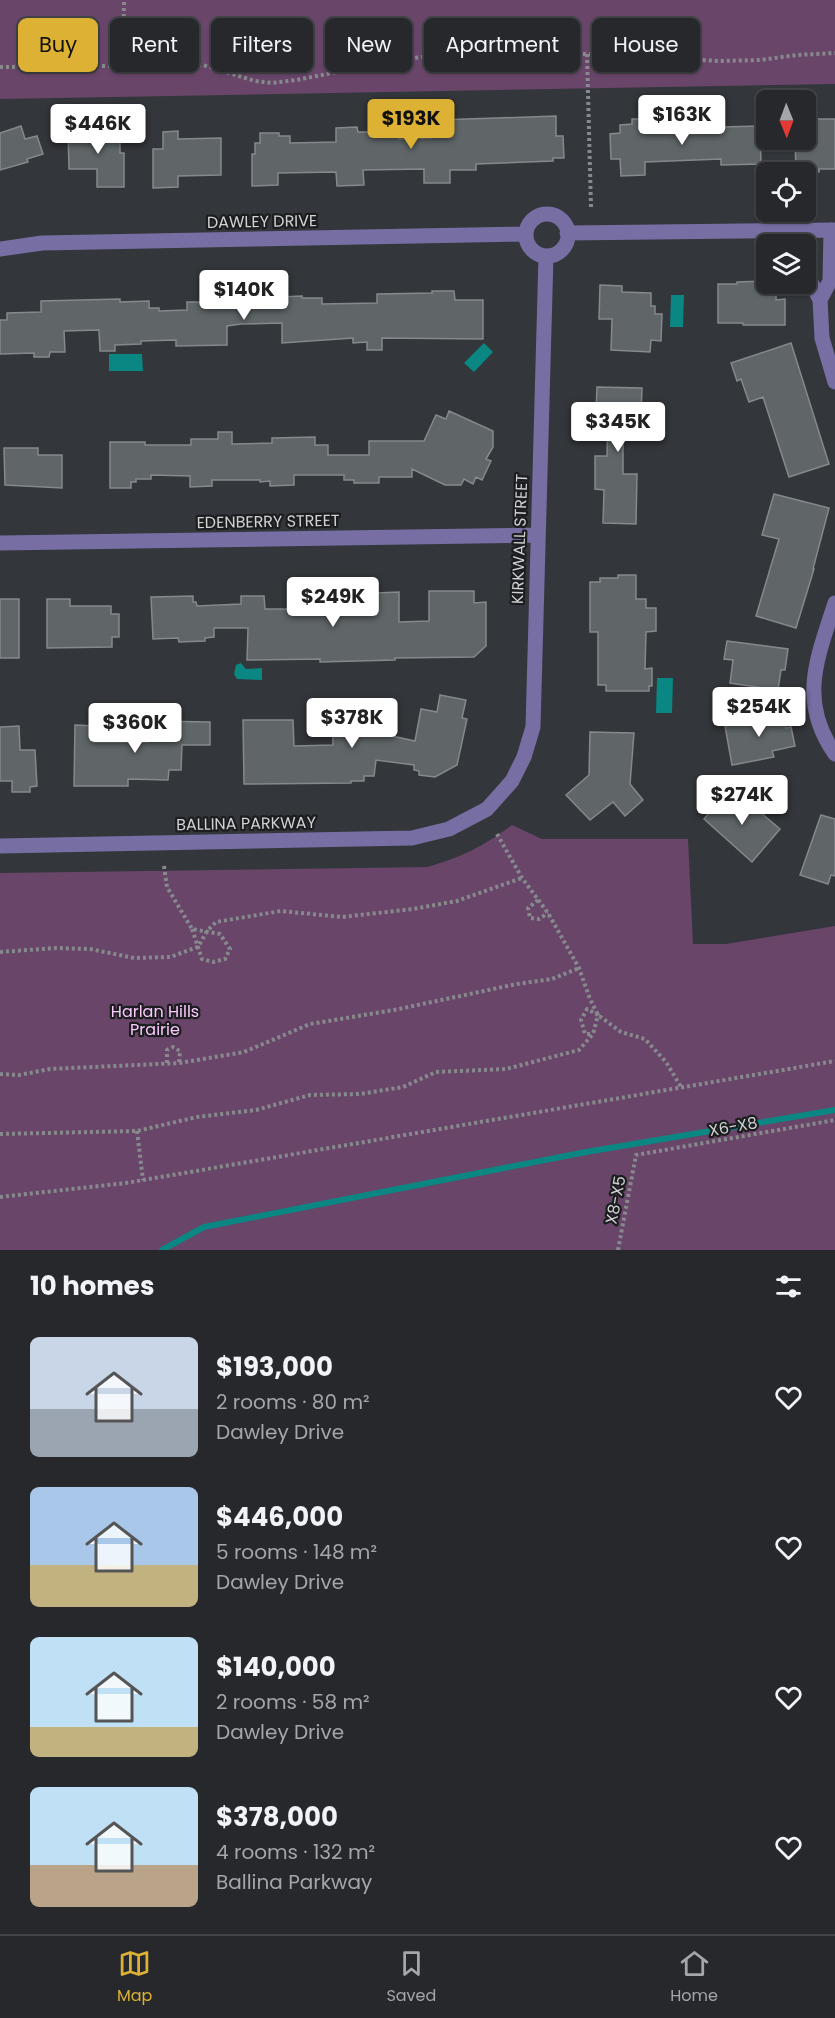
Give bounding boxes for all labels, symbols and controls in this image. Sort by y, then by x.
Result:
chip: Buy [18,18,98,72]
chip: Rent [110,18,199,72]
chip: Filters [211,18,313,72]
chip: New [325,18,412,72]
chip: Apartment [424,18,580,72]
chip: House [592,18,700,72]
north arrow [756,90,816,150]
map controls [756,90,816,294]
pin: $163K [640,95,724,146]
pin: $193K [369,99,453,150]
text: $163K [652,100,712,128]
pin: $446K [56,104,140,155]
text: $193K [381,104,441,132]
text: $446K [65,109,131,137]
button: locate [756,162,816,222]
street label: DAWLEY DRIVE [207,209,317,234]
button: layers [756,234,816,294]
pin: $140K [202,270,286,321]
text: $140K [213,275,275,303]
pin: $345K [576,402,660,453]
text: $345K [585,407,651,435]
street label: KIRKWALL STREET [506,473,533,604]
street label: EDENBERRY STREET [196,509,340,534]
pin: $249K [291,577,375,628]
text: $249K [301,582,365,610]
pin: $254K [717,687,801,738]
text: $254K [726,692,792,720]
pin: $378K [310,698,394,749]
pin: $360K [93,703,177,754]
text: $378K [321,703,383,731]
text: $360K [103,708,167,736]
pin: $274K [700,775,784,826]
text: $274K [711,780,773,808]
street label: BALLINA PARKWAY [176,811,317,836]
park label: Harlan Hills Prairie [111,1000,199,1041]
street label: X6-X8 [707,1111,759,1142]
street label: X8-X5 [600,1174,631,1226]
text: 10 homes [30,1268,154,1304]
icon: filters [772,1270,805,1303]
text: $193,000 [216,1349,333,1385]
icon: home [78,1361,150,1433]
icon: heart [772,1381,805,1414]
text: 2 rooms · 80 m² [216,1388,370,1416]
text: Dawley Drive [216,1418,344,1446]
text: $446,000 [216,1499,343,1535]
icon: home [78,1511,150,1583]
icon: heart [772,1531,805,1564]
text: 5 rooms · 148 m² [216,1538,377,1566]
text: Dawley Drive [216,1568,344,1596]
text: $140,000 [216,1649,336,1685]
icon: home [78,1661,150,1733]
icon: heart [772,1681,805,1714]
text: 2 rooms · 58 m² [216,1688,370,1716]
text: Dawley Drive [216,1718,344,1746]
text: $378,000 [216,1799,338,1835]
icon: home [78,1811,150,1883]
icon: heart [772,1831,805,1864]
text: 4 rooms · 132 m² [216,1838,375,1866]
text: Ballina Parkway [216,1868,372,1896]
tab: Map [117,1947,152,2008]
tab: Saved [386,1947,436,2008]
tab: Home [670,1947,718,2008]

